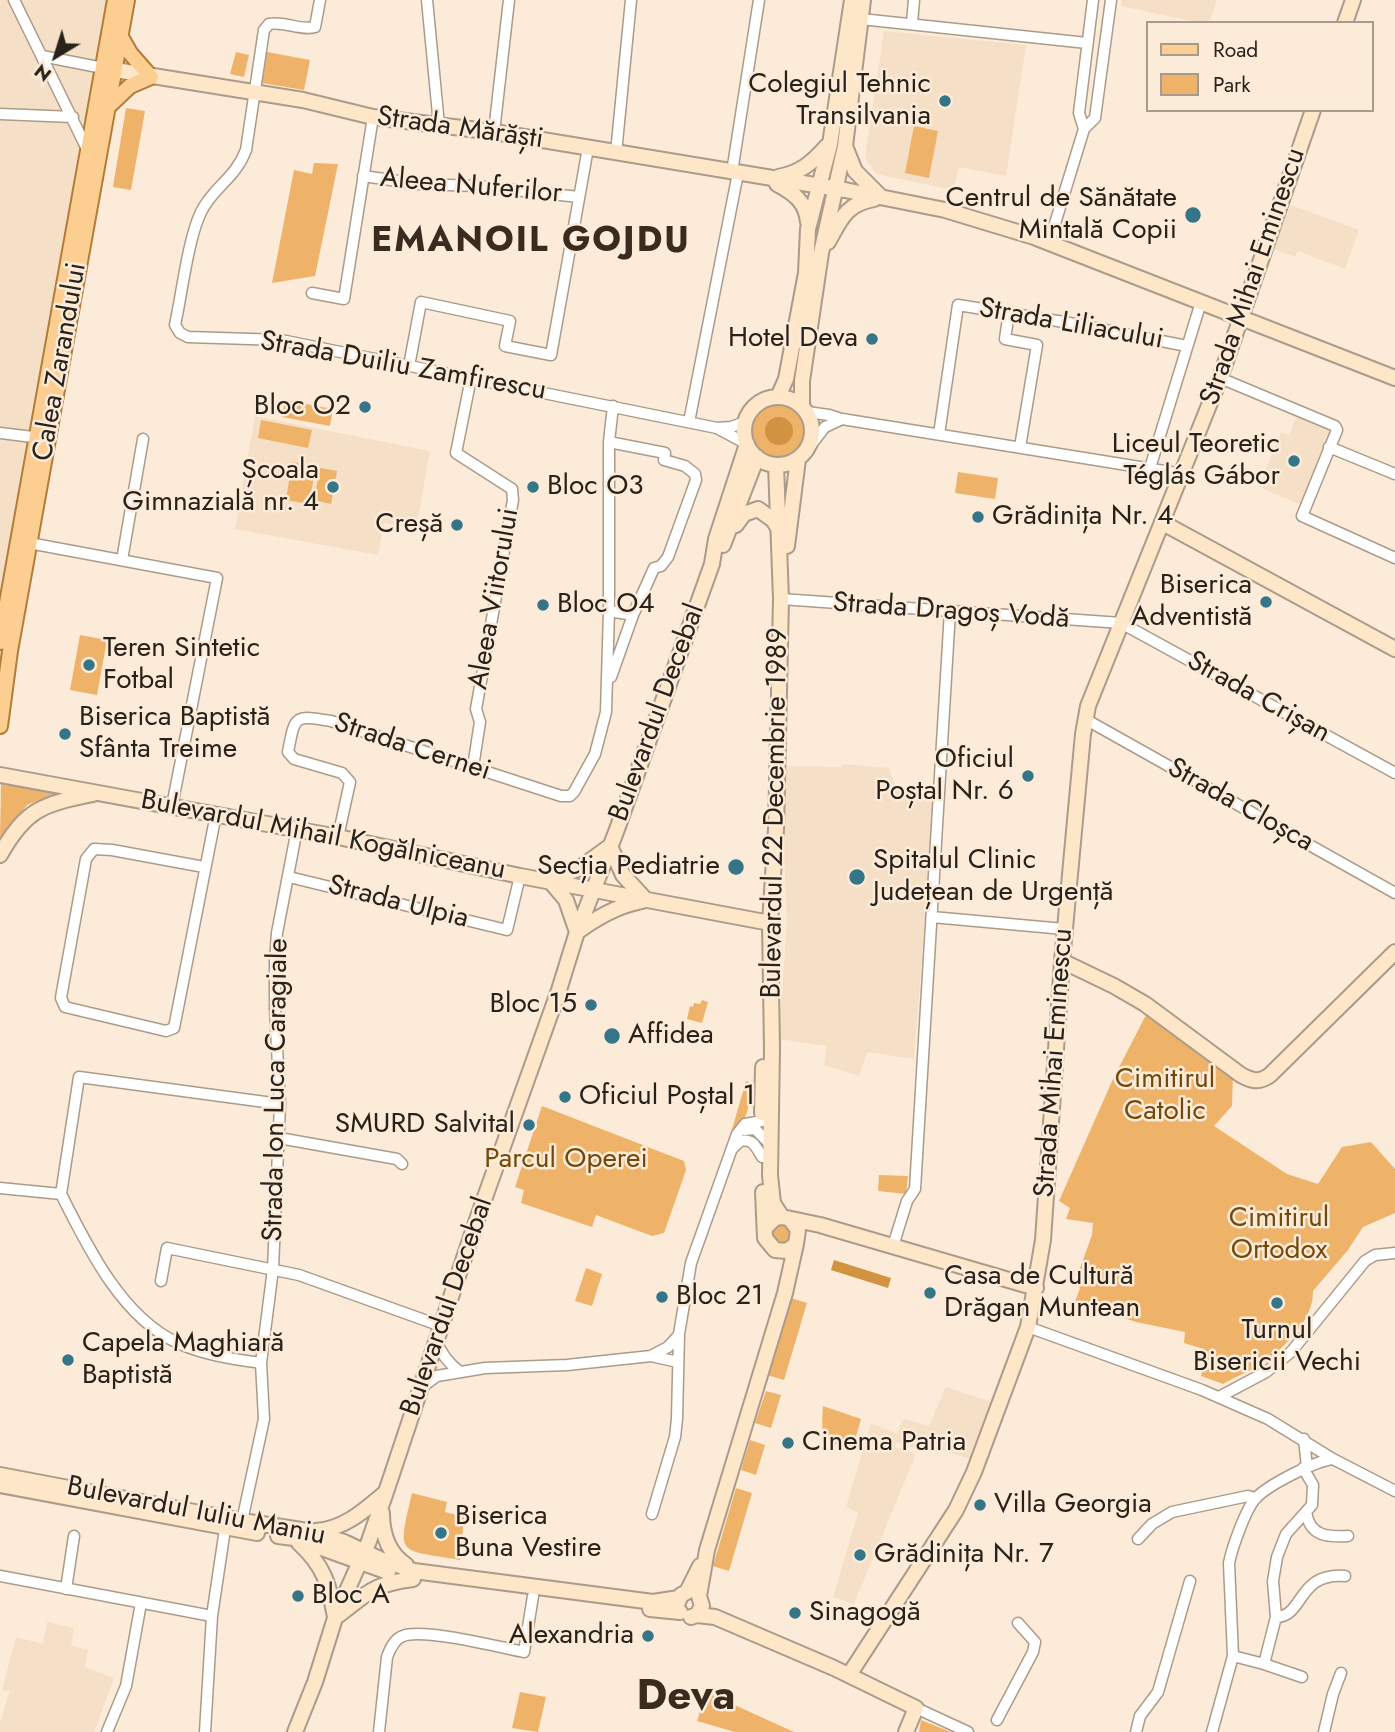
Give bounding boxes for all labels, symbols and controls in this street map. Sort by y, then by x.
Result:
north arrow [21,21,91,91]
legend [1146,21,1374,112]
text: Road [1213,35,1258,65]
text: N [29,58,57,88]
place label: Colegiul Tehnic Transilvania [748,68,931,134]
text: Park [1213,70,1250,100]
marker: Colegiul Tehnic Transilvania [937,93,953,109]
street label: Strada Mărăști [375,101,545,157]
street label: Strada Mihai Eminescu [1194,144,1314,410]
street label: Aleea Nuferilor [379,162,563,212]
place label: Centrul de Sănătate Mintală Copii [946,182,1177,248]
marker: Centrul de Sănătate Mintală Copii [1183,205,1203,225]
district label: EMANOIL GOJDU [373,222,689,264]
street label: Calea Zarandului [27,260,95,464]
street label: Strada Liliacului [976,292,1166,358]
place label: Hotel Deva [728,322,858,356]
street label: Strada Duiliu Zamfirescu [257,325,549,409]
marker: Hotel Deva [864,331,880,347]
place label: Bloc O2 [254,390,351,424]
marker: Bloc O2 [357,399,373,415]
place label: Liceul Teoretic Téglás Gábor [1112,428,1280,494]
marker: Liceul Teoretic Téglás Gábor [1286,453,1302,469]
place label: Școala Gimnazială nr. 4 [122,454,319,520]
place label: Bloc O3 [547,470,644,504]
marker: Școala Gimnazială nr. 4 [325,479,341,495]
marker: Bloc O3 [525,479,541,495]
place label: Grădinița Nr. 4 [992,500,1173,534]
street label: Aleea Viitorului [463,506,527,692]
place label: Creșă [375,508,443,542]
marker: Grădinița Nr. 4 [970,509,986,525]
marker: Creșă [449,517,465,533]
place label: Biserica Adventistă [1131,569,1252,635]
street label: Strada Dragoș Vodă [832,587,1070,637]
place label: Bloc O4 [557,588,655,622]
marker: Biserica Adventistă [1258,594,1274,610]
marker: Bloc O4 [535,597,551,613]
street label: Bulevardul Decebal [603,600,713,826]
street label: Bulevardul 22 Decembrie 1989 [756,627,796,999]
place label: Teren Sintetic Fotbal [103,632,260,698]
street label: Strada Crișan [1181,645,1335,751]
marker: Teren Sintetic Fotbal [81,657,97,673]
place label: Biserica Baptistă Sfânta Treime [79,701,270,767]
street label: Strada Cernei [330,707,494,789]
marker: Biserica Baptistă Sfânta Treime [57,726,73,742]
place label: Oficiul Poștal Nr. 6 [875,743,1014,809]
street label: Strada Cloșca [1161,752,1319,860]
marker: Oficiul Poștal Nr. 6 [1020,768,1036,784]
street label: Bulevardul Mihail Kogălniceanu [138,784,508,888]
place label: Spitalul Clinic Județean de Urgență [873,844,1113,910]
place label: Secția Pediatrie [537,850,720,884]
marker: Secția Pediatrie [726,857,746,877]
marker: Spitalul Clinic Județean de Urgență [847,867,867,887]
street label: Strada Ulpia [324,869,472,937]
street label: Strada Mihai Eminescu [1029,927,1081,1199]
street label: Strada Ion Luca Caragiale [258,938,296,1242]
place label: Bloc 15 [489,988,577,1022]
marker: Bloc 15 [583,997,599,1013]
place label: Affidea [628,1019,714,1053]
marker: Affidea [602,1026,622,1046]
park label: Cimitirul Catolic [1115,1063,1215,1129]
place label: Oficiul Poștal 1 [579,1080,755,1114]
marker: Oficiul Poștal 1 [557,1089,573,1105]
place label: SMURD Salvital [335,1108,515,1142]
marker: SMURD Salvital [521,1117,537,1133]
park label: Parcul Operei [484,1143,648,1177]
street label: Bulevardul Decebal [395,1193,501,1421]
park label: Cimitirul Ortodox [1229,1202,1329,1268]
place label: Casa de Cultură Drăgan Muntean [944,1260,1140,1326]
place label: Bloc 21 [676,1280,764,1314]
marker: Casa de Cultură Drăgan Muntean [922,1285,938,1301]
marker: Bloc 21 [654,1289,670,1305]
marker: Turnul Bisericii Vechi [1269,1295,1285,1311]
place label: Turnul Bisericii Vechi [1193,1314,1361,1380]
place label: Capela Maghiară Baptistă [82,1327,284,1393]
marker: Capela Maghiară Baptistă [60,1352,76,1368]
place label: Cinema Patria [802,1426,966,1460]
marker: Cinema Patria [780,1435,796,1451]
street label: Bulevardul Iuliu Maniu [64,1470,328,1554]
place label: Villa Georgia [994,1488,1152,1522]
marker: Villa Georgia [972,1497,988,1513]
place label: Biserica Buna Vestire [455,1500,601,1566]
marker: Biserica Buna Vestire [433,1525,449,1541]
place label: Grădinița Nr. 7 [874,1538,1054,1572]
marker: Grădinița Nr. 7 [852,1547,868,1563]
place label: Bloc A [312,1579,390,1613]
marker: Bloc A [290,1588,306,1604]
place label: Sinagogă [809,1596,921,1630]
marker: Sinagogă [787,1605,803,1621]
place label: Alexandria [509,1619,634,1653]
marker: Alexandria [640,1628,656,1644]
district label: Deva [637,1674,735,1724]

